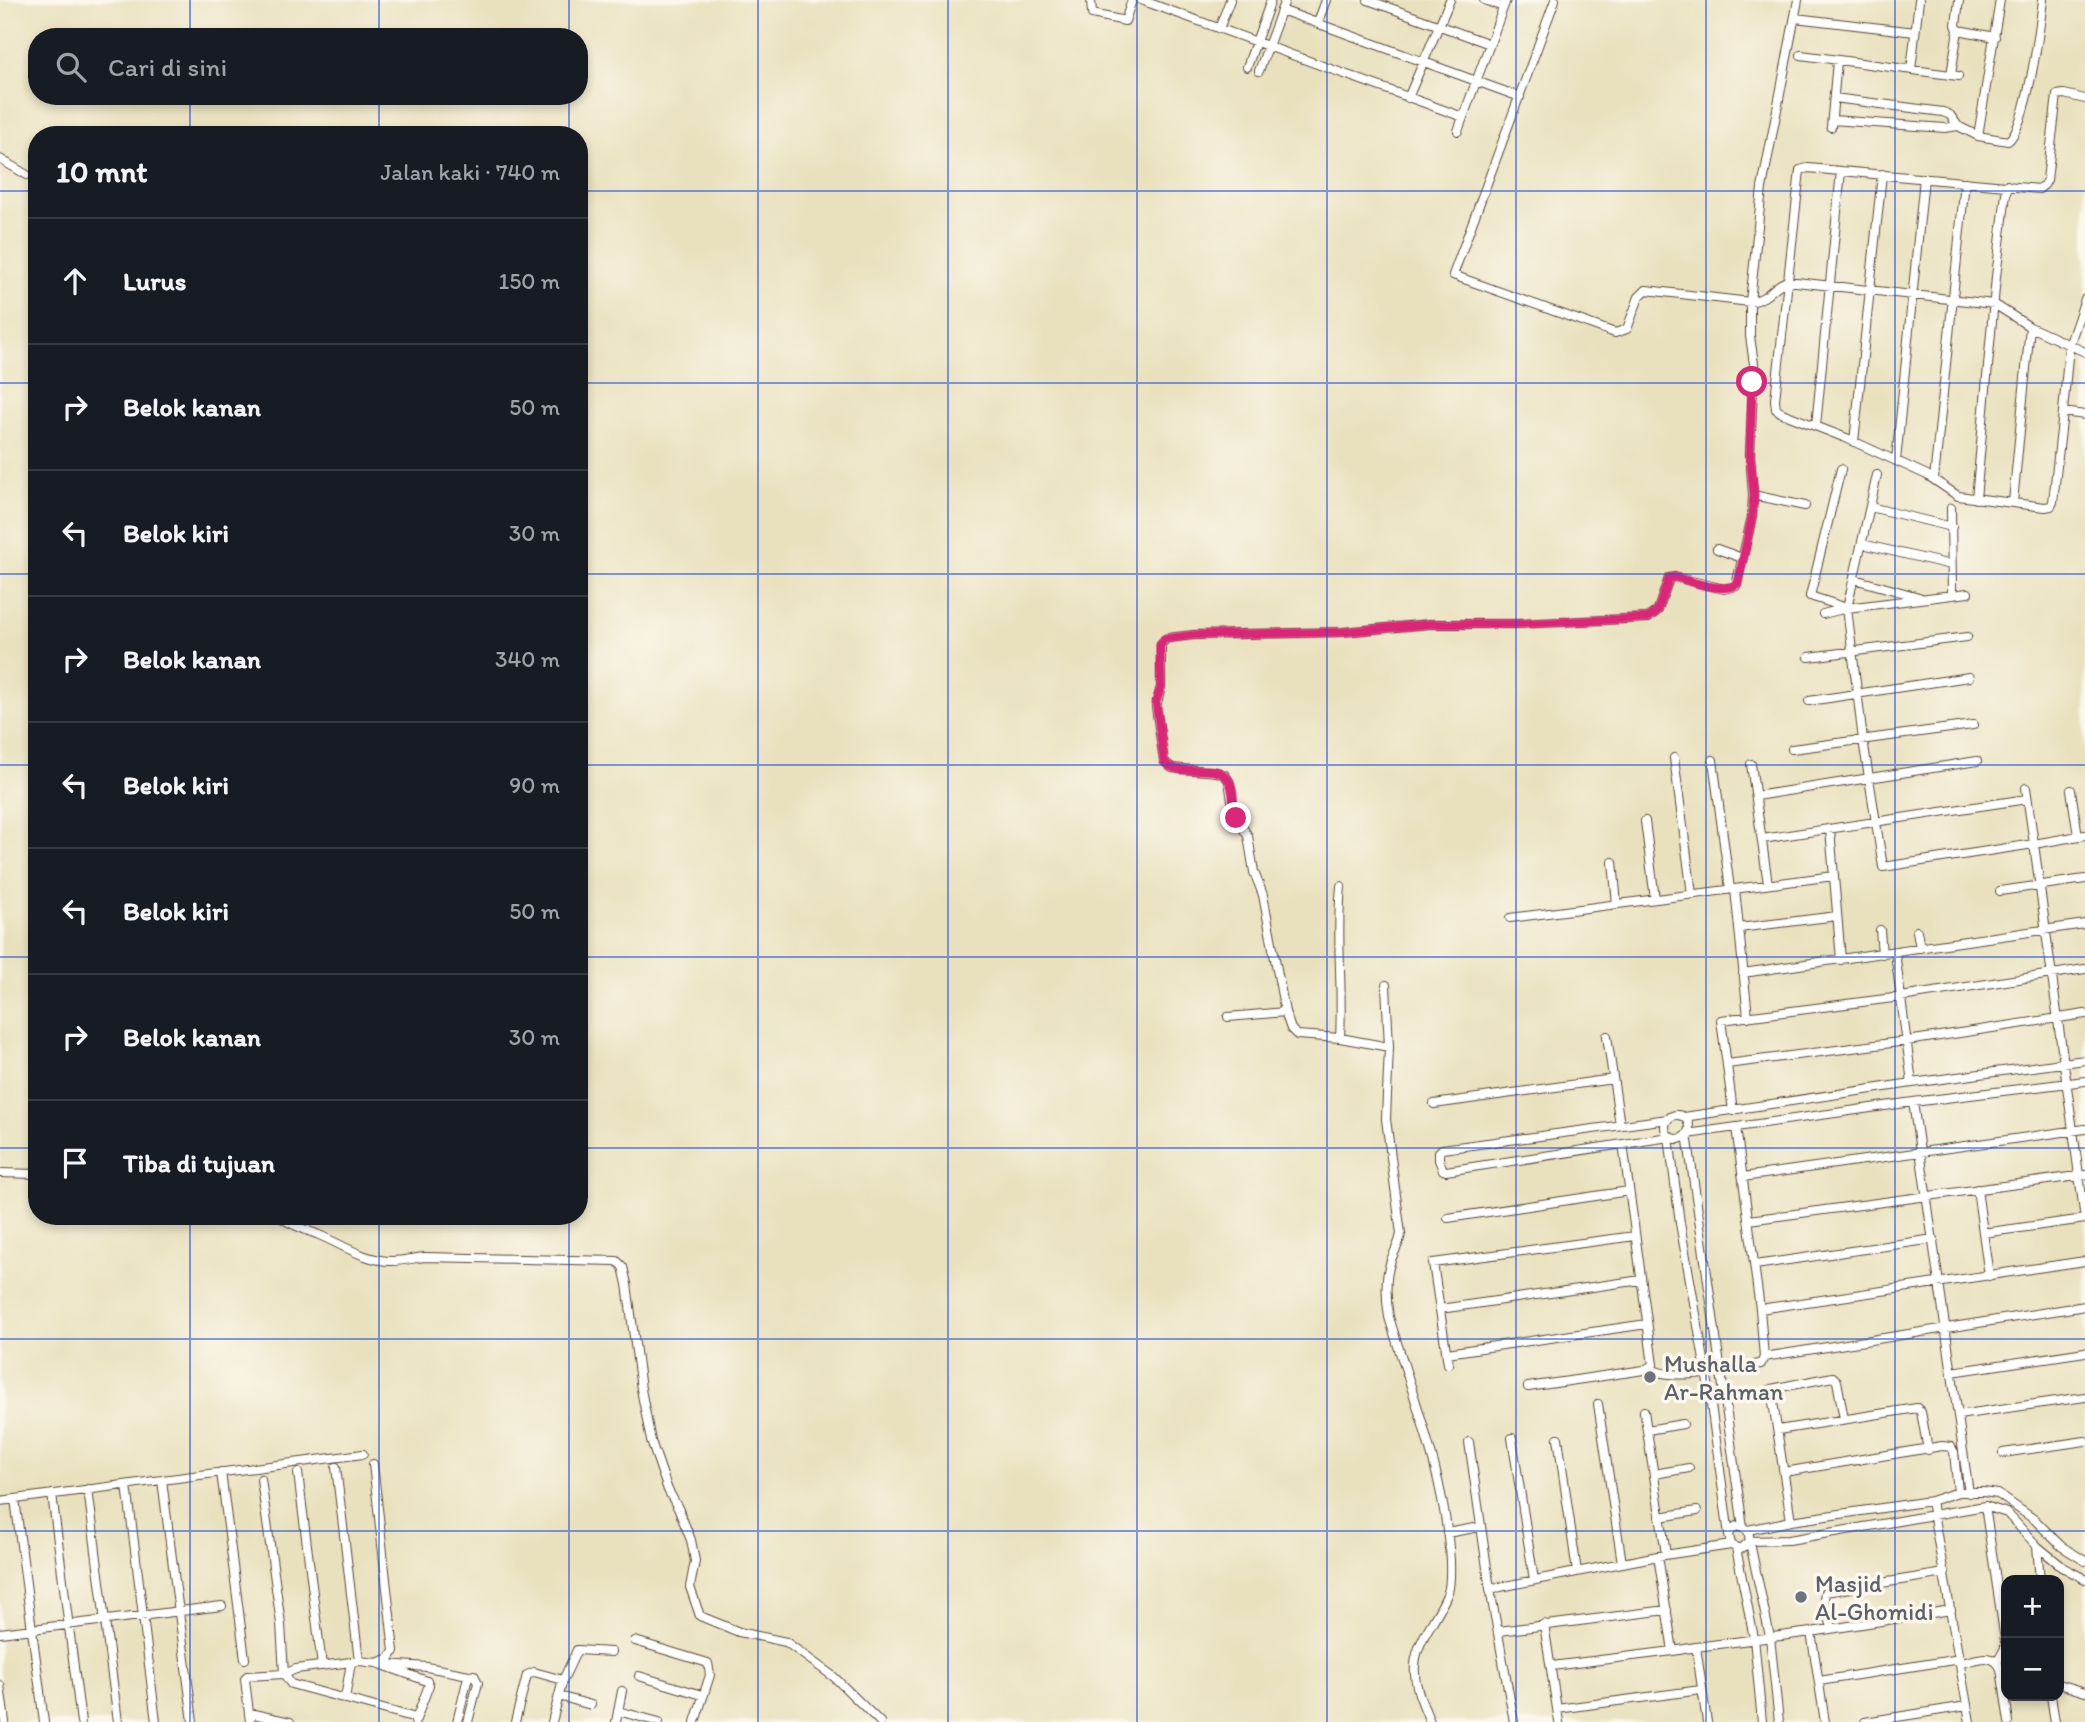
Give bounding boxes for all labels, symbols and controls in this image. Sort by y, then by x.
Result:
search box [28,28,588,105]
icon: search [52,48,90,86]
text: Cari di sini [108,51,227,83]
text: 10 mnt [56,153,148,190]
text: Jalan kaki · 740 m [381,158,560,186]
icon: ahead [56,262,94,300]
text: Lurus [123,265,186,297]
text: 150 m [499,267,560,295]
route start [1736,366,1767,397]
icon: right [56,388,94,426]
text: Belok kanan [123,391,261,423]
text: 50 m [509,393,560,421]
icon: left [56,514,94,552]
text: Belok kiri [123,517,229,549]
text: 30 m [509,519,560,547]
icon: right [56,640,94,678]
text: Belok kanan [123,643,261,675]
text: 340 m [495,645,560,673]
icon: left [56,766,94,804]
text: Belok kiri [123,769,229,801]
text: 90 m [509,771,560,799]
route end [1220,802,1251,833]
icon: left [56,892,94,930]
text: Belok kiri [123,895,229,927]
text: 50 m [509,897,560,925]
icon: right [56,1018,94,1056]
text: Belok kanan [123,1021,261,1053]
text: 30 m [509,1023,560,1051]
icon: arrive [56,1144,94,1182]
text: Tiba di tujuan [123,1147,275,1179]
place label: Mushalla Ar-Rahman [1664,1349,1784,1406]
marker: Mushalla Ar-Rahman [1642,1369,1658,1385]
place label: Masjid Al-Ghomidi [1815,1569,1934,1626]
map controls [2001,1575,2064,1701]
button: + [2001,1575,2064,1638]
marker: Masjid Al-Ghomidi [1793,1589,1809,1605]
button: − [2001,1638,2064,1701]

